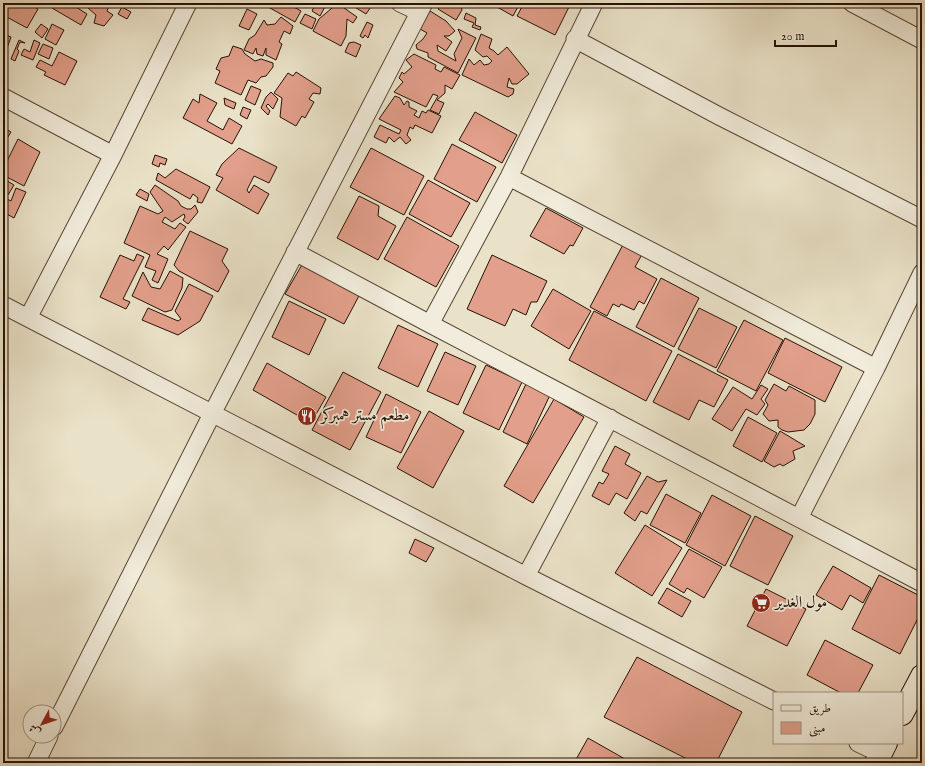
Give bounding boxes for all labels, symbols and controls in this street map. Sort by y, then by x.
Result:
scale bar [775,22,836,48]
text: 20 m [781,29,804,44]
restaurant icon: مطعم مستر همبركر [296,405,318,427]
place label: مطعم مستر همبركر [319,406,410,430]
supermarket icon: مول الغدير [750,592,772,614]
place label: مول الغدير [773,593,827,613]
legend [773,692,903,744]
text: طريق [809,701,831,716]
north arrow [22,704,62,744]
text: ش [26,721,44,738]
text: مبنى [809,721,825,737]

